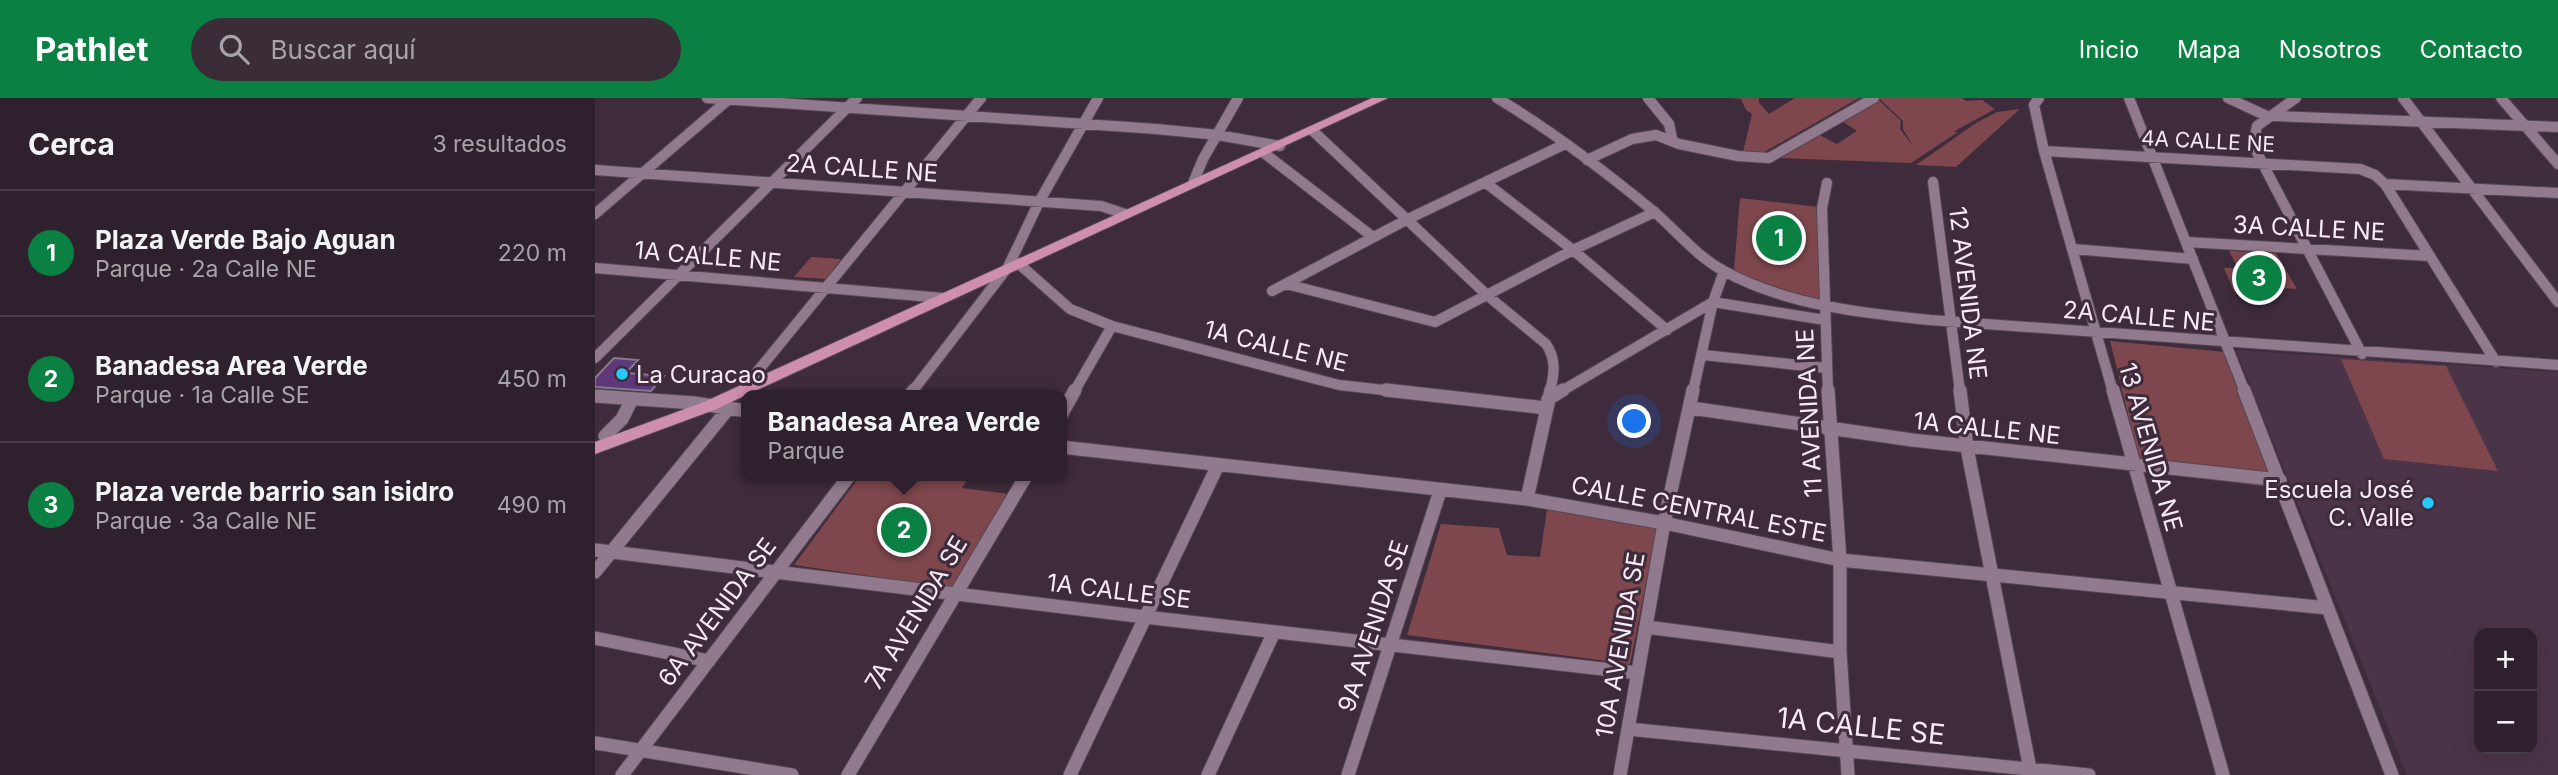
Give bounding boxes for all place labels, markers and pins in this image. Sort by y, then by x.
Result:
pin: 1 [1756,212,1802,264]
pin: 3 [2236,252,2282,304]
place label: La Curacao [636,360,766,389]
marker: La Curacao [614,366,630,382]
place label: Escuela José C. Valle [2264,475,2414,532]
marker: Escuela José C. Valle [2420,495,2436,511]
pin: 2 [881,504,927,556]

